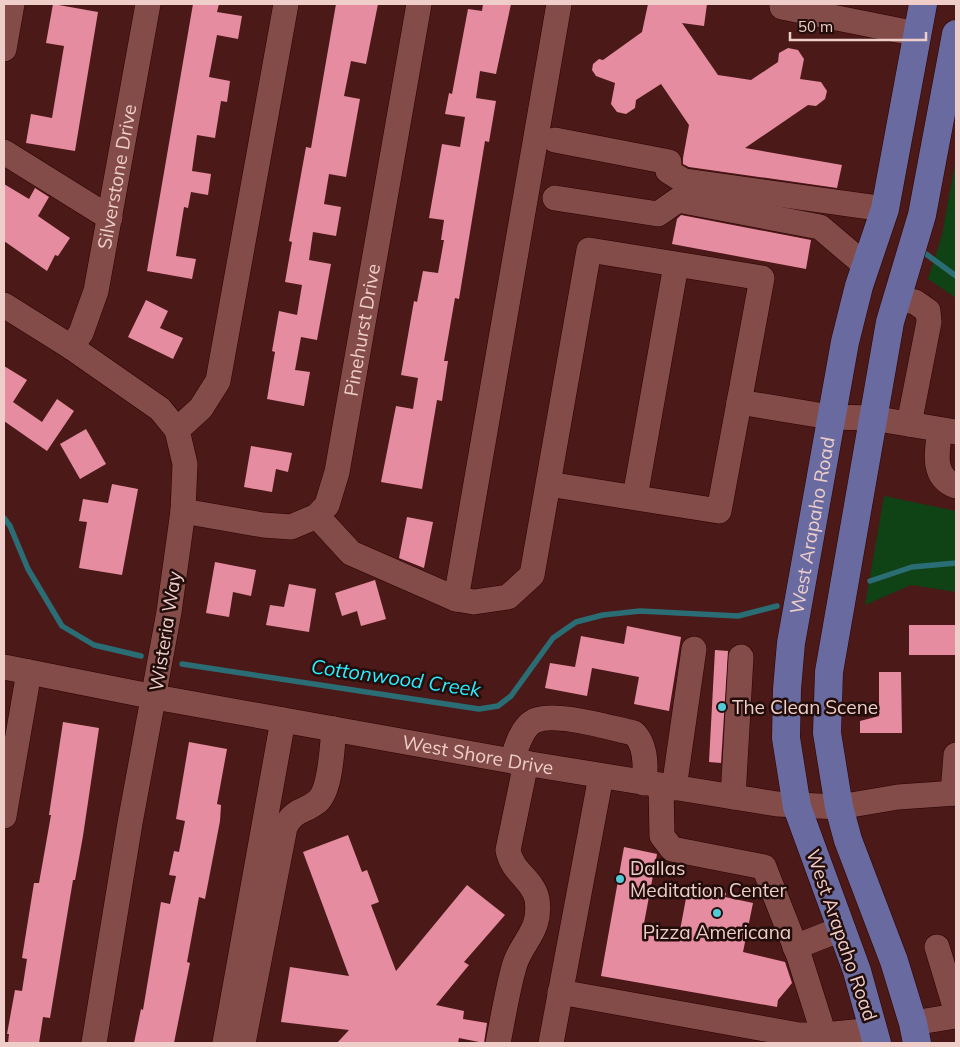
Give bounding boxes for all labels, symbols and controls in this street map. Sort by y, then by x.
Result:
scale bar [790,10,926,42]
text: 50 m [798,17,833,36]
street label: Silverstone Drive [92,102,142,251]
street label: Pinehurst Drive [338,262,385,398]
street label: West Arapaho Road [784,435,840,616]
street label: Wisteria Way [144,569,186,693]
water label: Cottonwood Creek [310,653,483,702]
place label: The Clean Scene [732,695,878,719]
marker: The Clean Scene [716,701,728,713]
street label: West Shore Drive [400,730,555,780]
street label: West Arapaho Road [801,846,883,1024]
place label: Dallas Meditation Center [630,856,786,902]
marker: Dallas Meditation Center [614,873,626,885]
marker: Pizza Americana [711,907,723,919]
place label: Pizza Americana [643,920,791,944]

